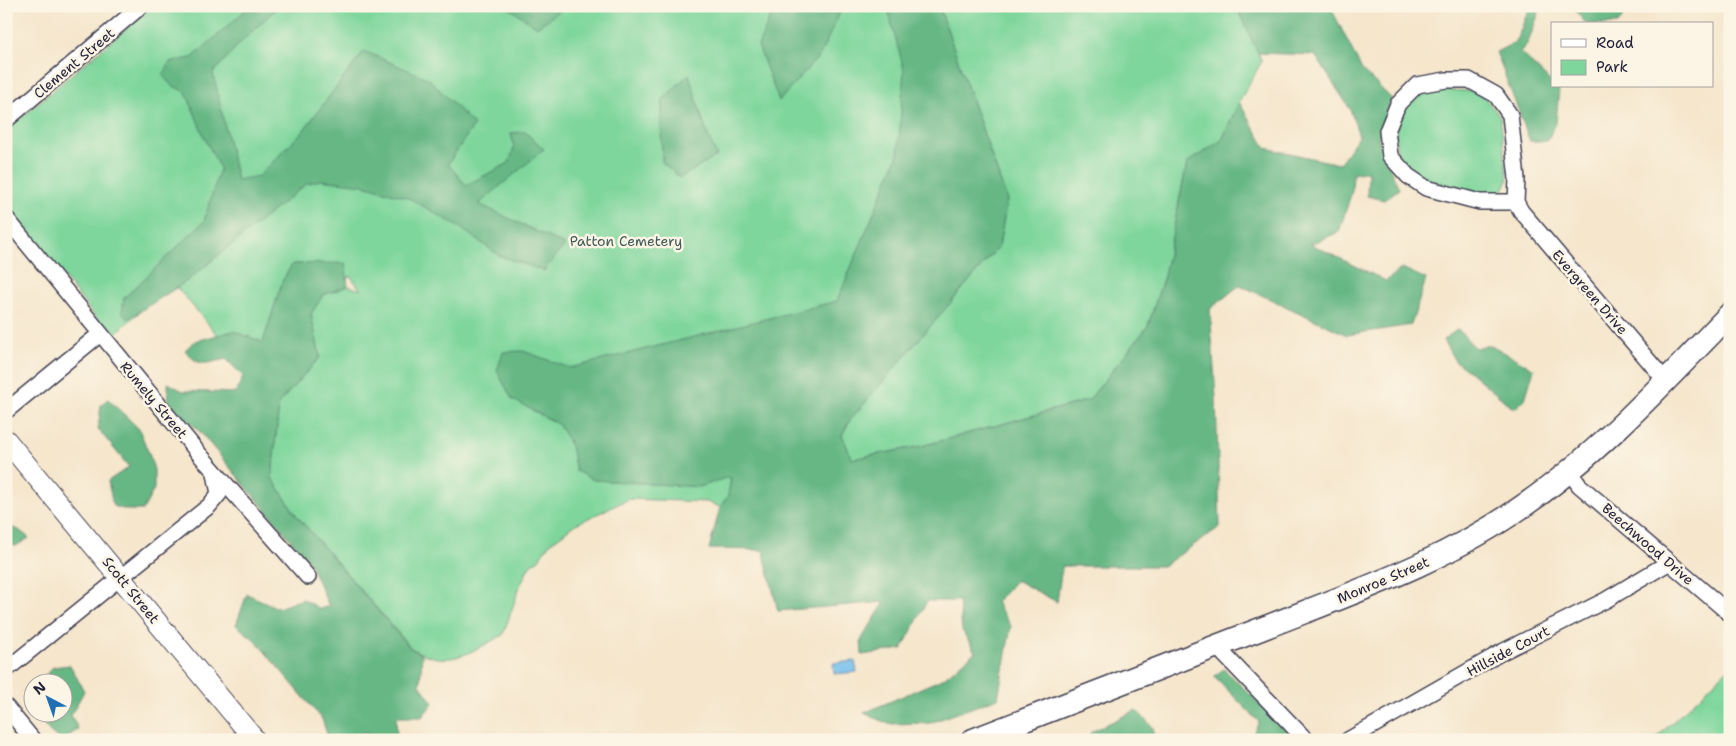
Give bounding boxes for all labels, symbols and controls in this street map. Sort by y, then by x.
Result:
legend [1551,22,1714,88]
street label: Clement Street [30,24,118,102]
text: Road [1596,33,1634,53]
text: Park [1596,57,1628,77]
park label: Patton Cemetery [570,232,682,250]
street label: Evergreen Drive [1548,246,1632,338]
street label: Rumely Street [117,358,191,442]
street label: Beechwood Drive [1598,499,1698,589]
street label: Monroe Street [1334,552,1432,608]
street label: Scott Street [99,553,163,627]
street label: Hillside Court [1463,622,1553,680]
north arrow [22,674,72,724]
text: N [29,678,50,699]

